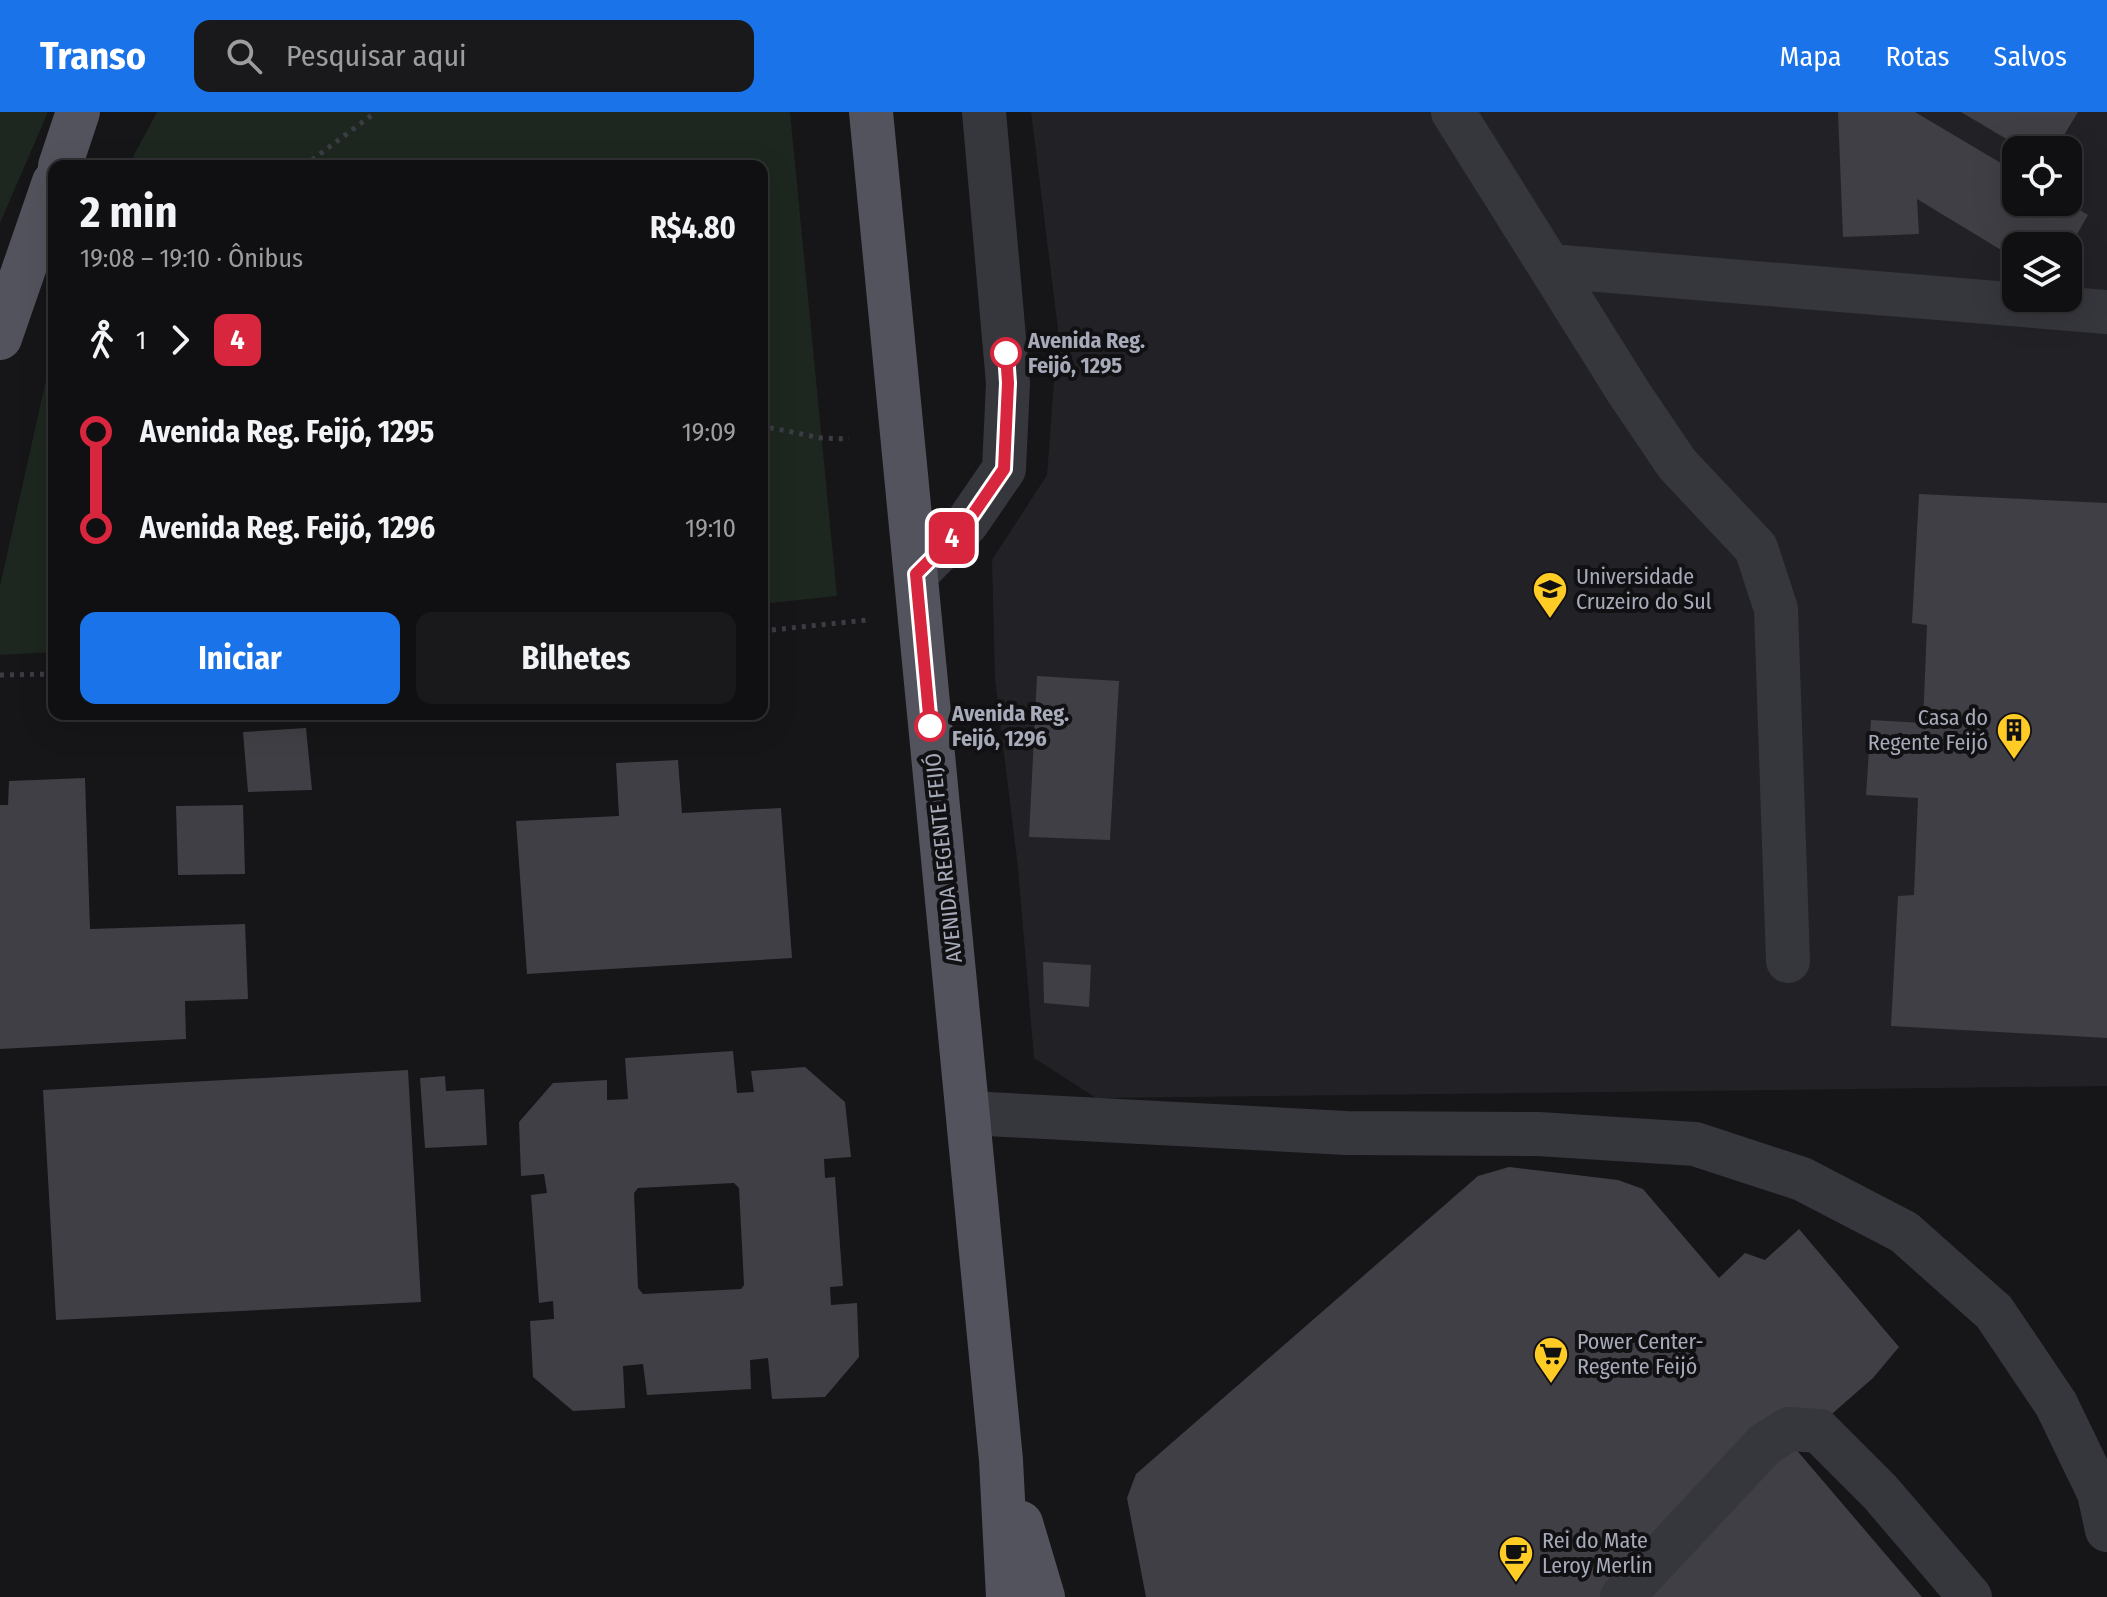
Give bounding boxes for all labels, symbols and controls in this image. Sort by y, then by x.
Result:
search box [194,20,754,92]
text: Transo [40,33,146,79]
icon: search [222,34,266,78]
text: Pesquisar aqui [286,38,467,74]
text: Mapa [1780,40,1842,73]
text: Rotas [1886,40,1950,73]
text: Salvos [1994,40,2067,73]
map controls [2002,136,2082,312]
button: locate [2002,136,2082,216]
text: 2 min [80,186,178,239]
text: R$4.80 [650,210,736,246]
button: layers [2002,232,2082,312]
text: 19:08 – 19:10 · Ônibus [80,243,303,274]
icon: walk [80,318,124,362]
icon: forward [158,318,202,362]
text: 4 [230,323,245,356]
text: 1 [136,325,146,356]
place label: Avenida Reg. Feijó, 1295 [1027,327,1145,379]
marker: Avenida Reg. Feijó, 1295 [991,338,1021,368]
text: Avenida Reg. Feijó, 1295 [140,414,434,450]
text: 19:09 [682,417,736,448]
text: Avenida Reg. Feijó, 1296 [140,510,435,546]
line badge: 4 [926,512,978,564]
text: 19:10 [685,513,736,544]
text: 4 [945,521,959,554]
place label: Universidade Cruzeiro do Sul [1576,563,1712,615]
school or university icon: Universidade Cruzeiro do Sul [1531,570,1569,620]
button: Iniciar [80,612,400,704]
button: Bilhetes [416,612,736,704]
place label: Avenida Reg. Feijó, 1296 [951,700,1069,752]
place label: Casa do Regente Feijó [1868,704,1988,756]
marker: Avenida Reg. Feijó, 1296 [915,711,945,741]
building icon: Casa do Regente Feijó [1995,711,2033,761]
street label: AVENIDA REGENTE FEIJÓ [919,752,968,964]
place label: Power Center- Regente Feijó [1577,1328,1704,1380]
supermarket icon: Power Center- Regente Feijó [1532,1335,1570,1385]
place label: Rei do Mate Leroy Merlin [1542,1527,1653,1579]
cafe icon: Rei do Mate Leroy Merlin [1497,1534,1535,1584]

